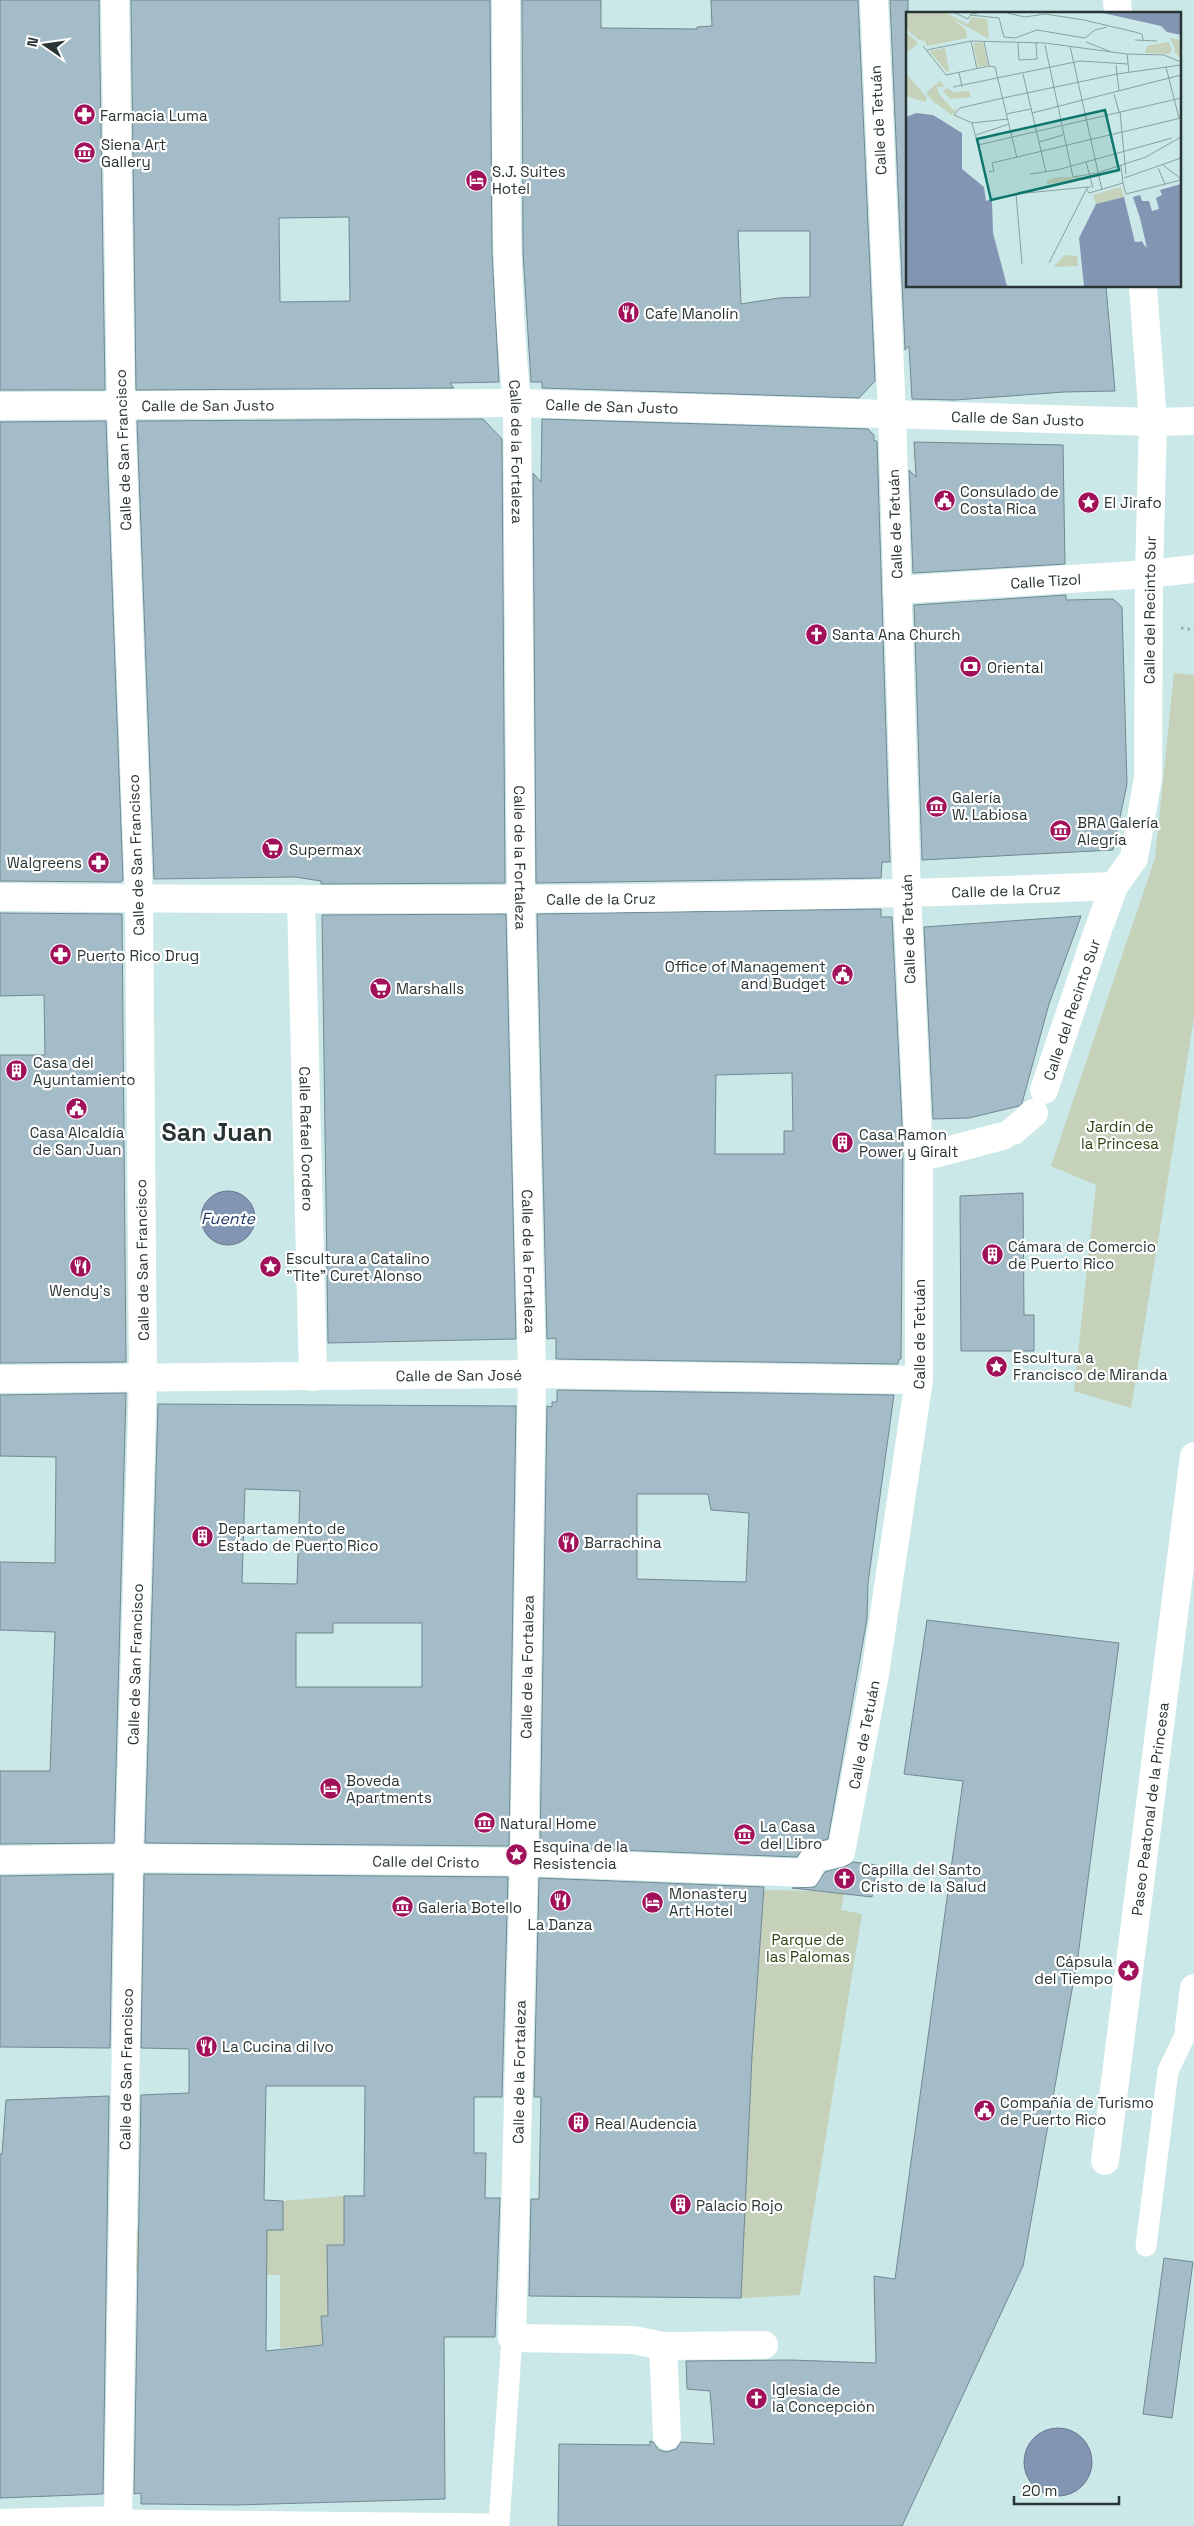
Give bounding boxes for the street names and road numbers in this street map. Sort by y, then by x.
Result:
street label: Calle de Tetuán [866,65,890,175]
street label: Calle de San Francisco [111,369,135,531]
street label: Calle de la Fortaleza [505,379,527,524]
street label: Calle de San Justo [545,394,679,417]
street label: Calle de San Justo [141,395,275,415]
street label: Calle de San Justo [951,406,1085,429]
street label: Calle de Tetuán [884,469,906,579]
street label: Calle del Recinto Sur [1139,535,1160,684]
street label: Calle Tizol [1010,569,1082,592]
street label: Calle de San Francisco [124,774,148,936]
street label: Calle de la Fortaleza [511,785,531,930]
street label: Calle de Tetuán [897,874,919,984]
street label: Calle de la Cruz [951,879,1061,901]
street label: Calle de la Cruz [546,888,656,908]
street label: Calle del Recinto Sur [1038,936,1104,1083]
street label: Calle Rafael Cordero [296,1066,318,1212]
street label: Calle de San Francisco [131,1179,153,1341]
street label: Calle de la Fortaleza [518,1189,541,1334]
street label: Calle de Tetuán [908,1279,929,1390]
street label: Calle de San José [396,1365,522,1385]
street label: Calle de San Francisco [123,1583,146,1745]
street label: Calle de la Fortaleza [516,1594,538,1739]
street label: Calle de Tetuán [844,1679,883,1791]
street label: Paseo Peatonal de la Princesa [1127,1701,1172,1917]
street label: Calle del Cristo [372,1851,480,1871]
street label: Calle de San Francisco [115,1988,136,2150]
street label: Calle de la Fortaleza [508,1999,530,2144]

